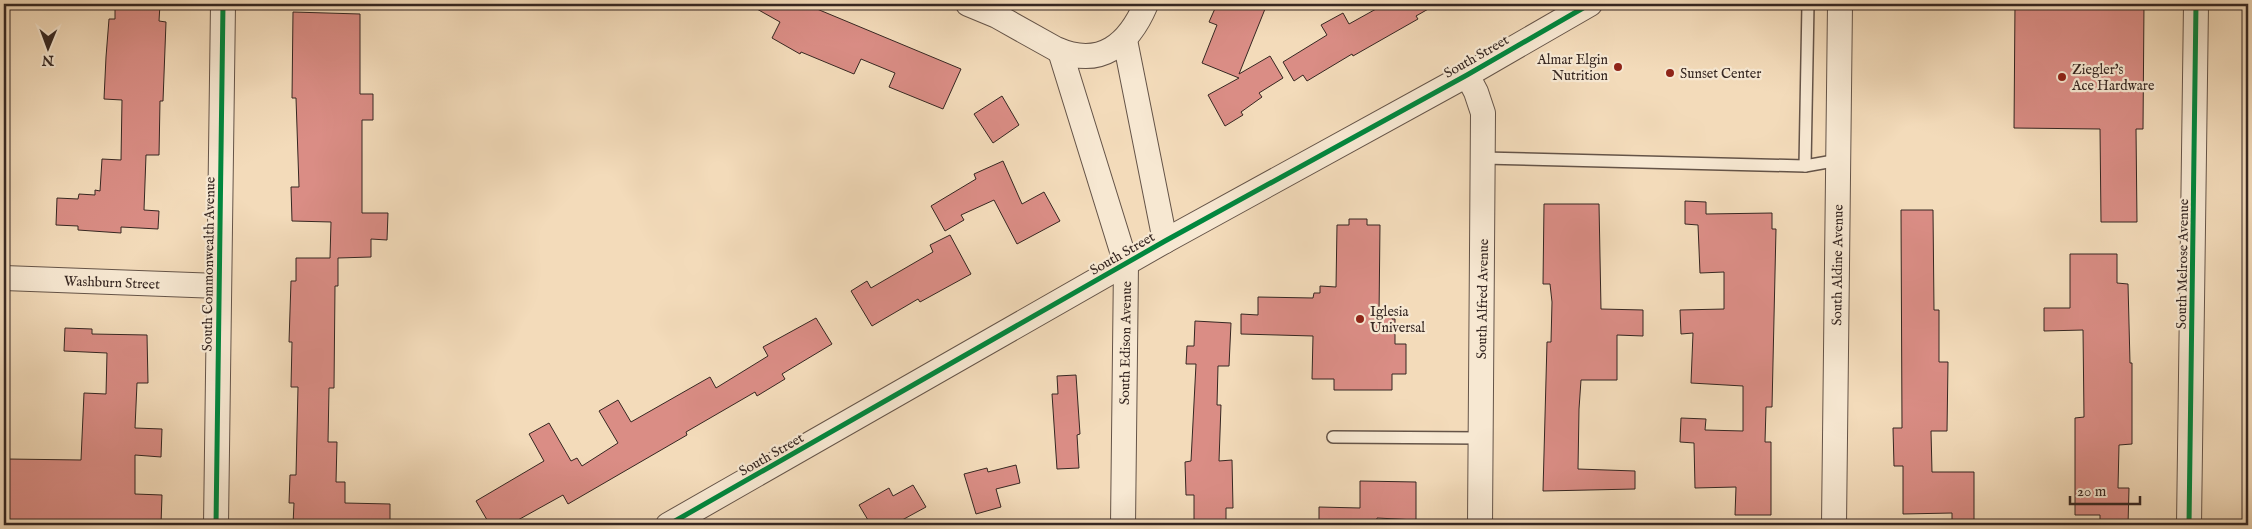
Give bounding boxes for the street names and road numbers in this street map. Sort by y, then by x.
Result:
street label: South Street [1441,31,1512,83]
street label: South Commonwealth Avenue [198,176,220,352]
street label: South Melrose Avenue [2173,198,2193,329]
street label: South Aldine Avenue [1828,204,1848,326]
street label: South Street [1087,228,1158,280]
street label: South Alfred Avenue [1473,238,1493,359]
street label: Washburn Street [64,272,160,294]
street label: South Edison Avenue [1116,280,1136,405]
street label: South Street [736,429,807,481]

